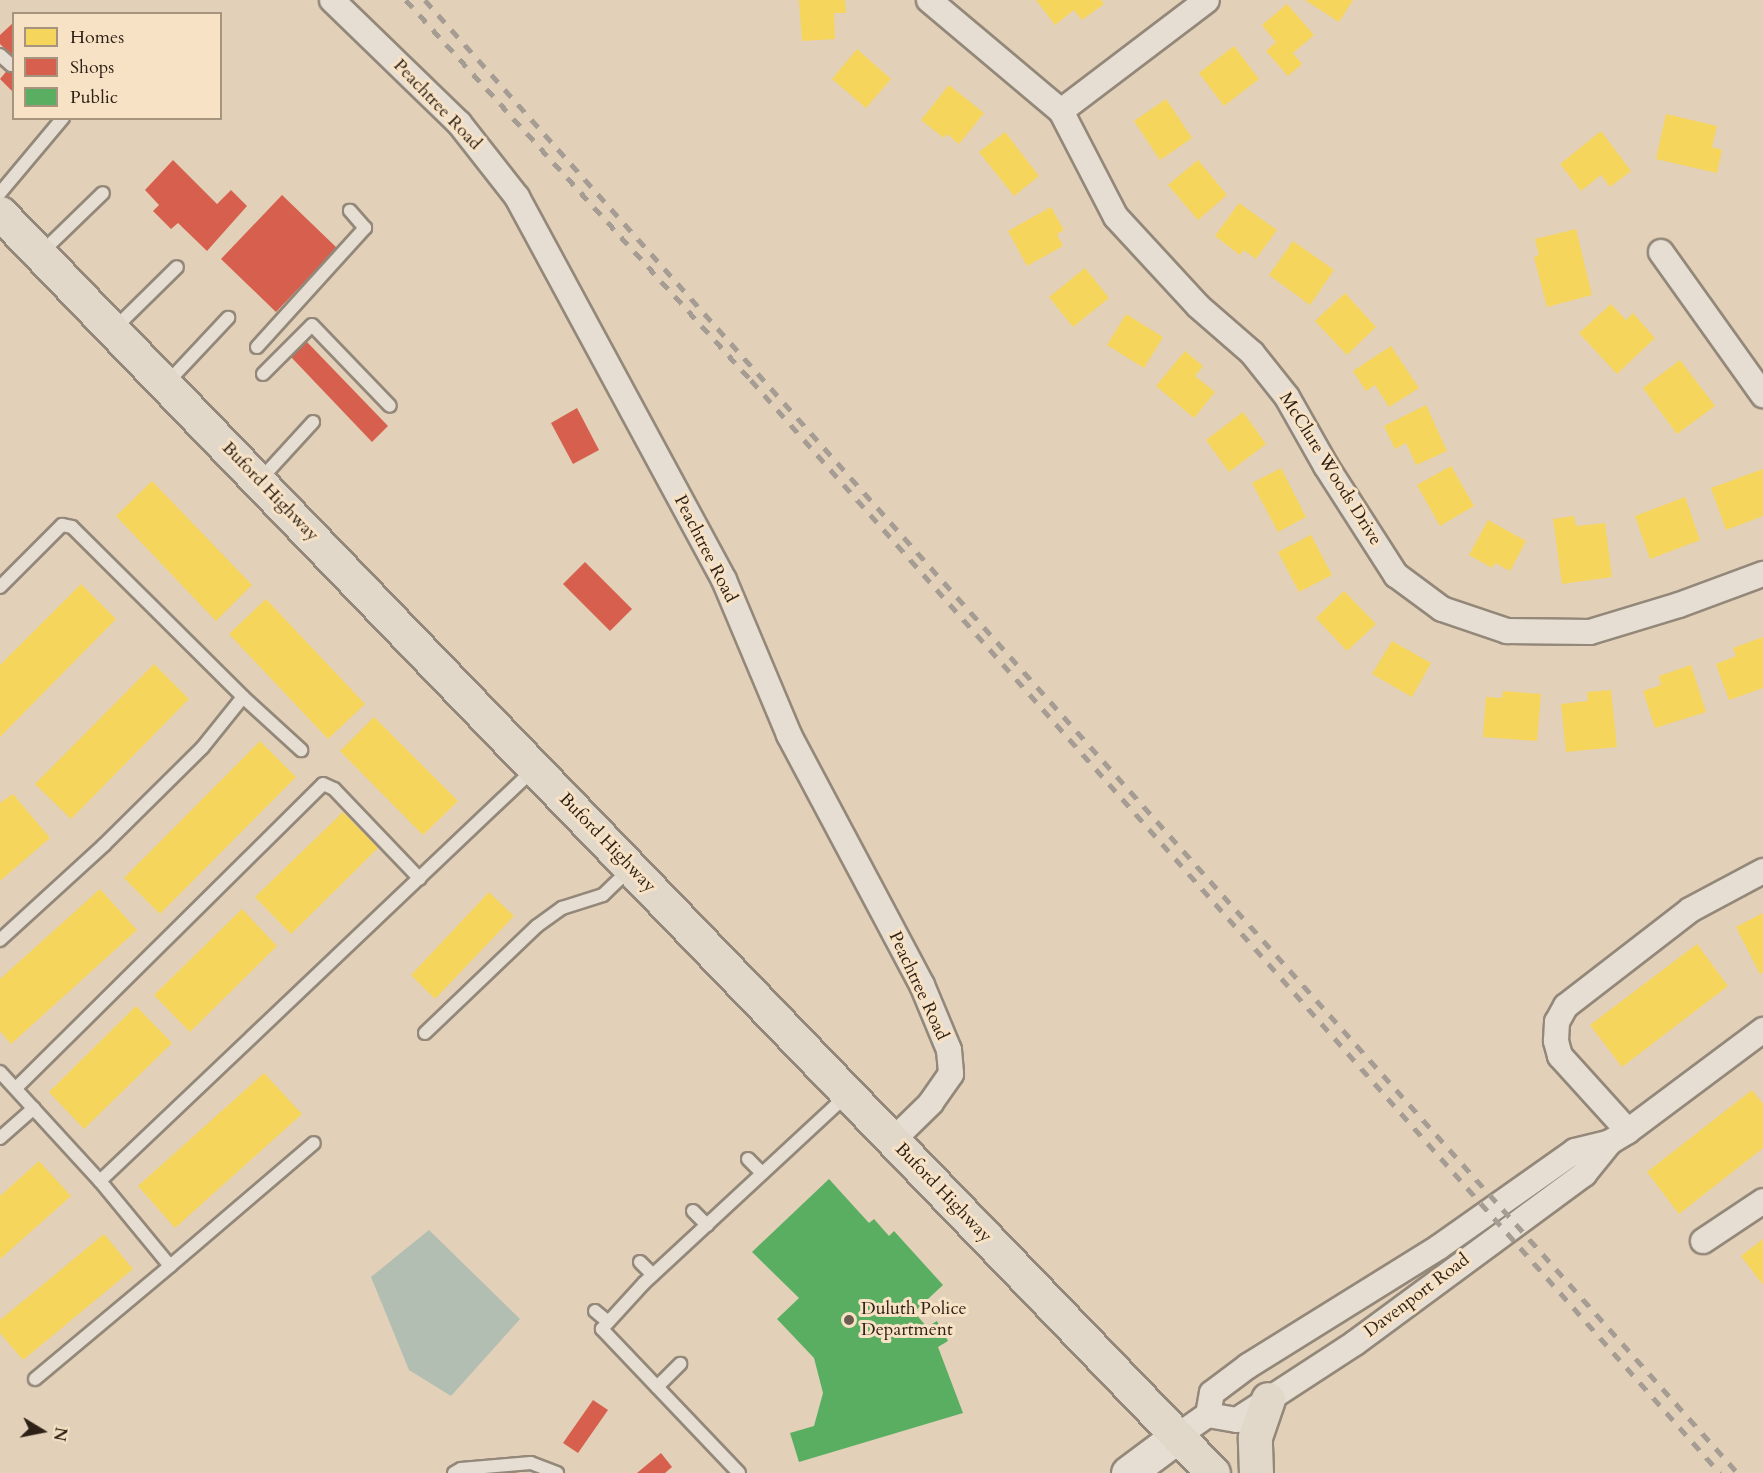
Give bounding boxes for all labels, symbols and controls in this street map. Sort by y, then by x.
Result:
legend [12,12,222,120]
text: Homes [70,25,124,50]
text: Shops [70,55,114,80]
street label: Peachtree Road [388,55,486,155]
text: Public [70,85,118,110]
street label: McClure Woods Drive [1274,389,1386,549]
street label: Buford Highway [217,438,323,546]
street label: Peachtree Road [669,492,741,606]
street label: Buford Highway [554,789,660,897]
street label: Peachtree Road [883,928,953,1044]
street label: Buford Highway [890,1139,996,1247]
street label: Davenport Road [1360,1250,1474,1342]
place label: Duluth Police Department [861,1299,967,1342]
marker: Duluth Police Department [842,1313,856,1327]
north arrow [12,1401,72,1461]
text: N [48,1425,72,1443]

